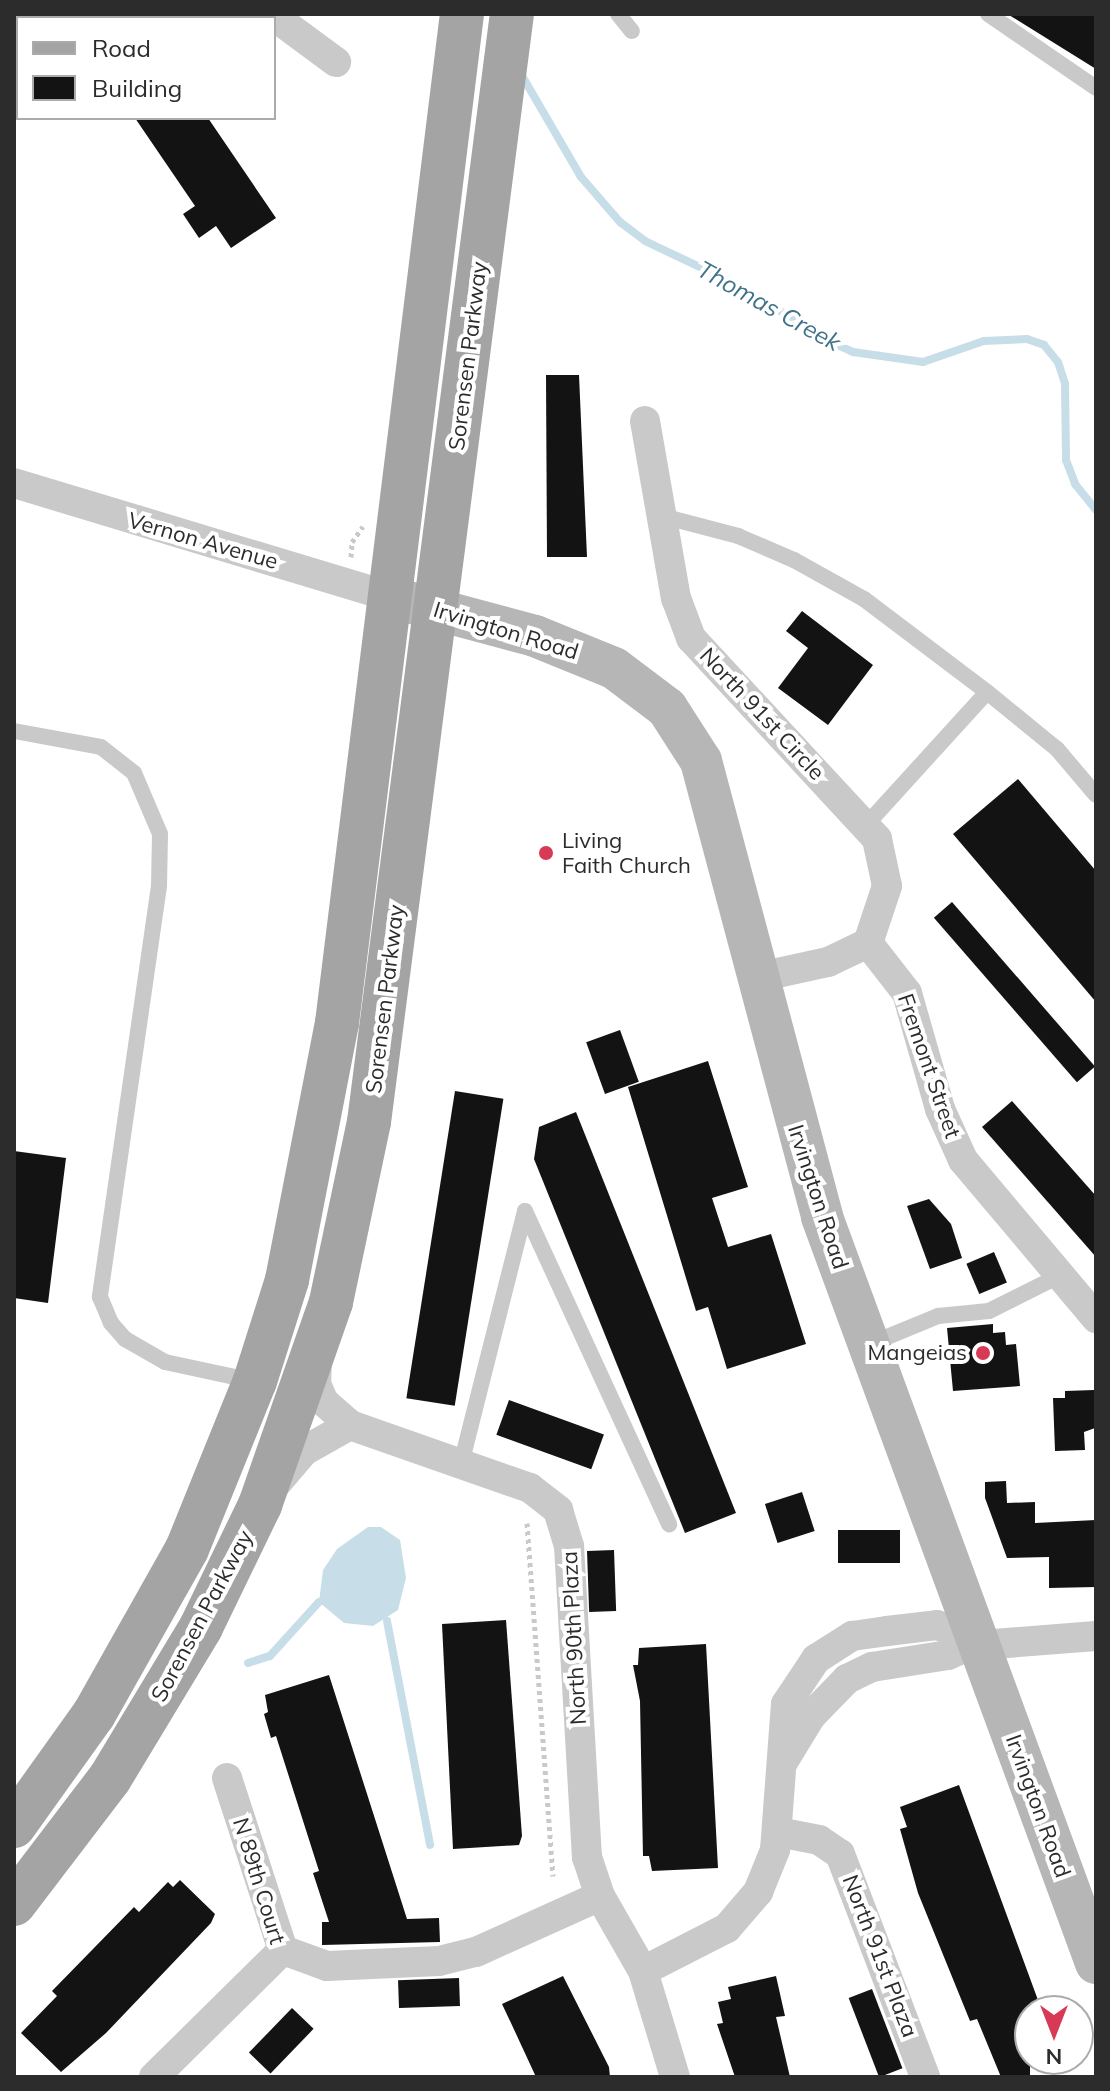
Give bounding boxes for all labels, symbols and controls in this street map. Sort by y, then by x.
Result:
legend [16,16,276,120]
text: Road [92,33,151,63]
text: Building [92,73,182,103]
water label: Thomas Creek [692,255,846,357]
street label: Sorensen Parkway [443,260,493,452]
street label: Vernon Avenue [125,507,281,575]
street label: Irvington Road [430,596,582,666]
street label: North 91st Circle [694,643,830,785]
place label: Living Faith Church [562,827,691,878]
marker: Living Faith Church [537,844,555,862]
street label: Sorensen Parkway [360,903,410,1095]
street label: Fremont Street [892,990,966,1142]
street label: Irvington Road [782,1122,854,1272]
place label: Mangeias [867,1340,967,1366]
marker: Mangeias [974,1344,992,1362]
street label: Sorensen Parkway [146,1526,258,1706]
street label: North 90th Plaza [556,1550,592,1726]
street label: Irvington Road [1000,1731,1076,1881]
street label: N 89th Court [227,1815,291,1947]
street label: North 91st Plaza [837,1871,923,2041]
north arrow [1014,1995,1094,2075]
text: N [1046,2043,1062,2071]

